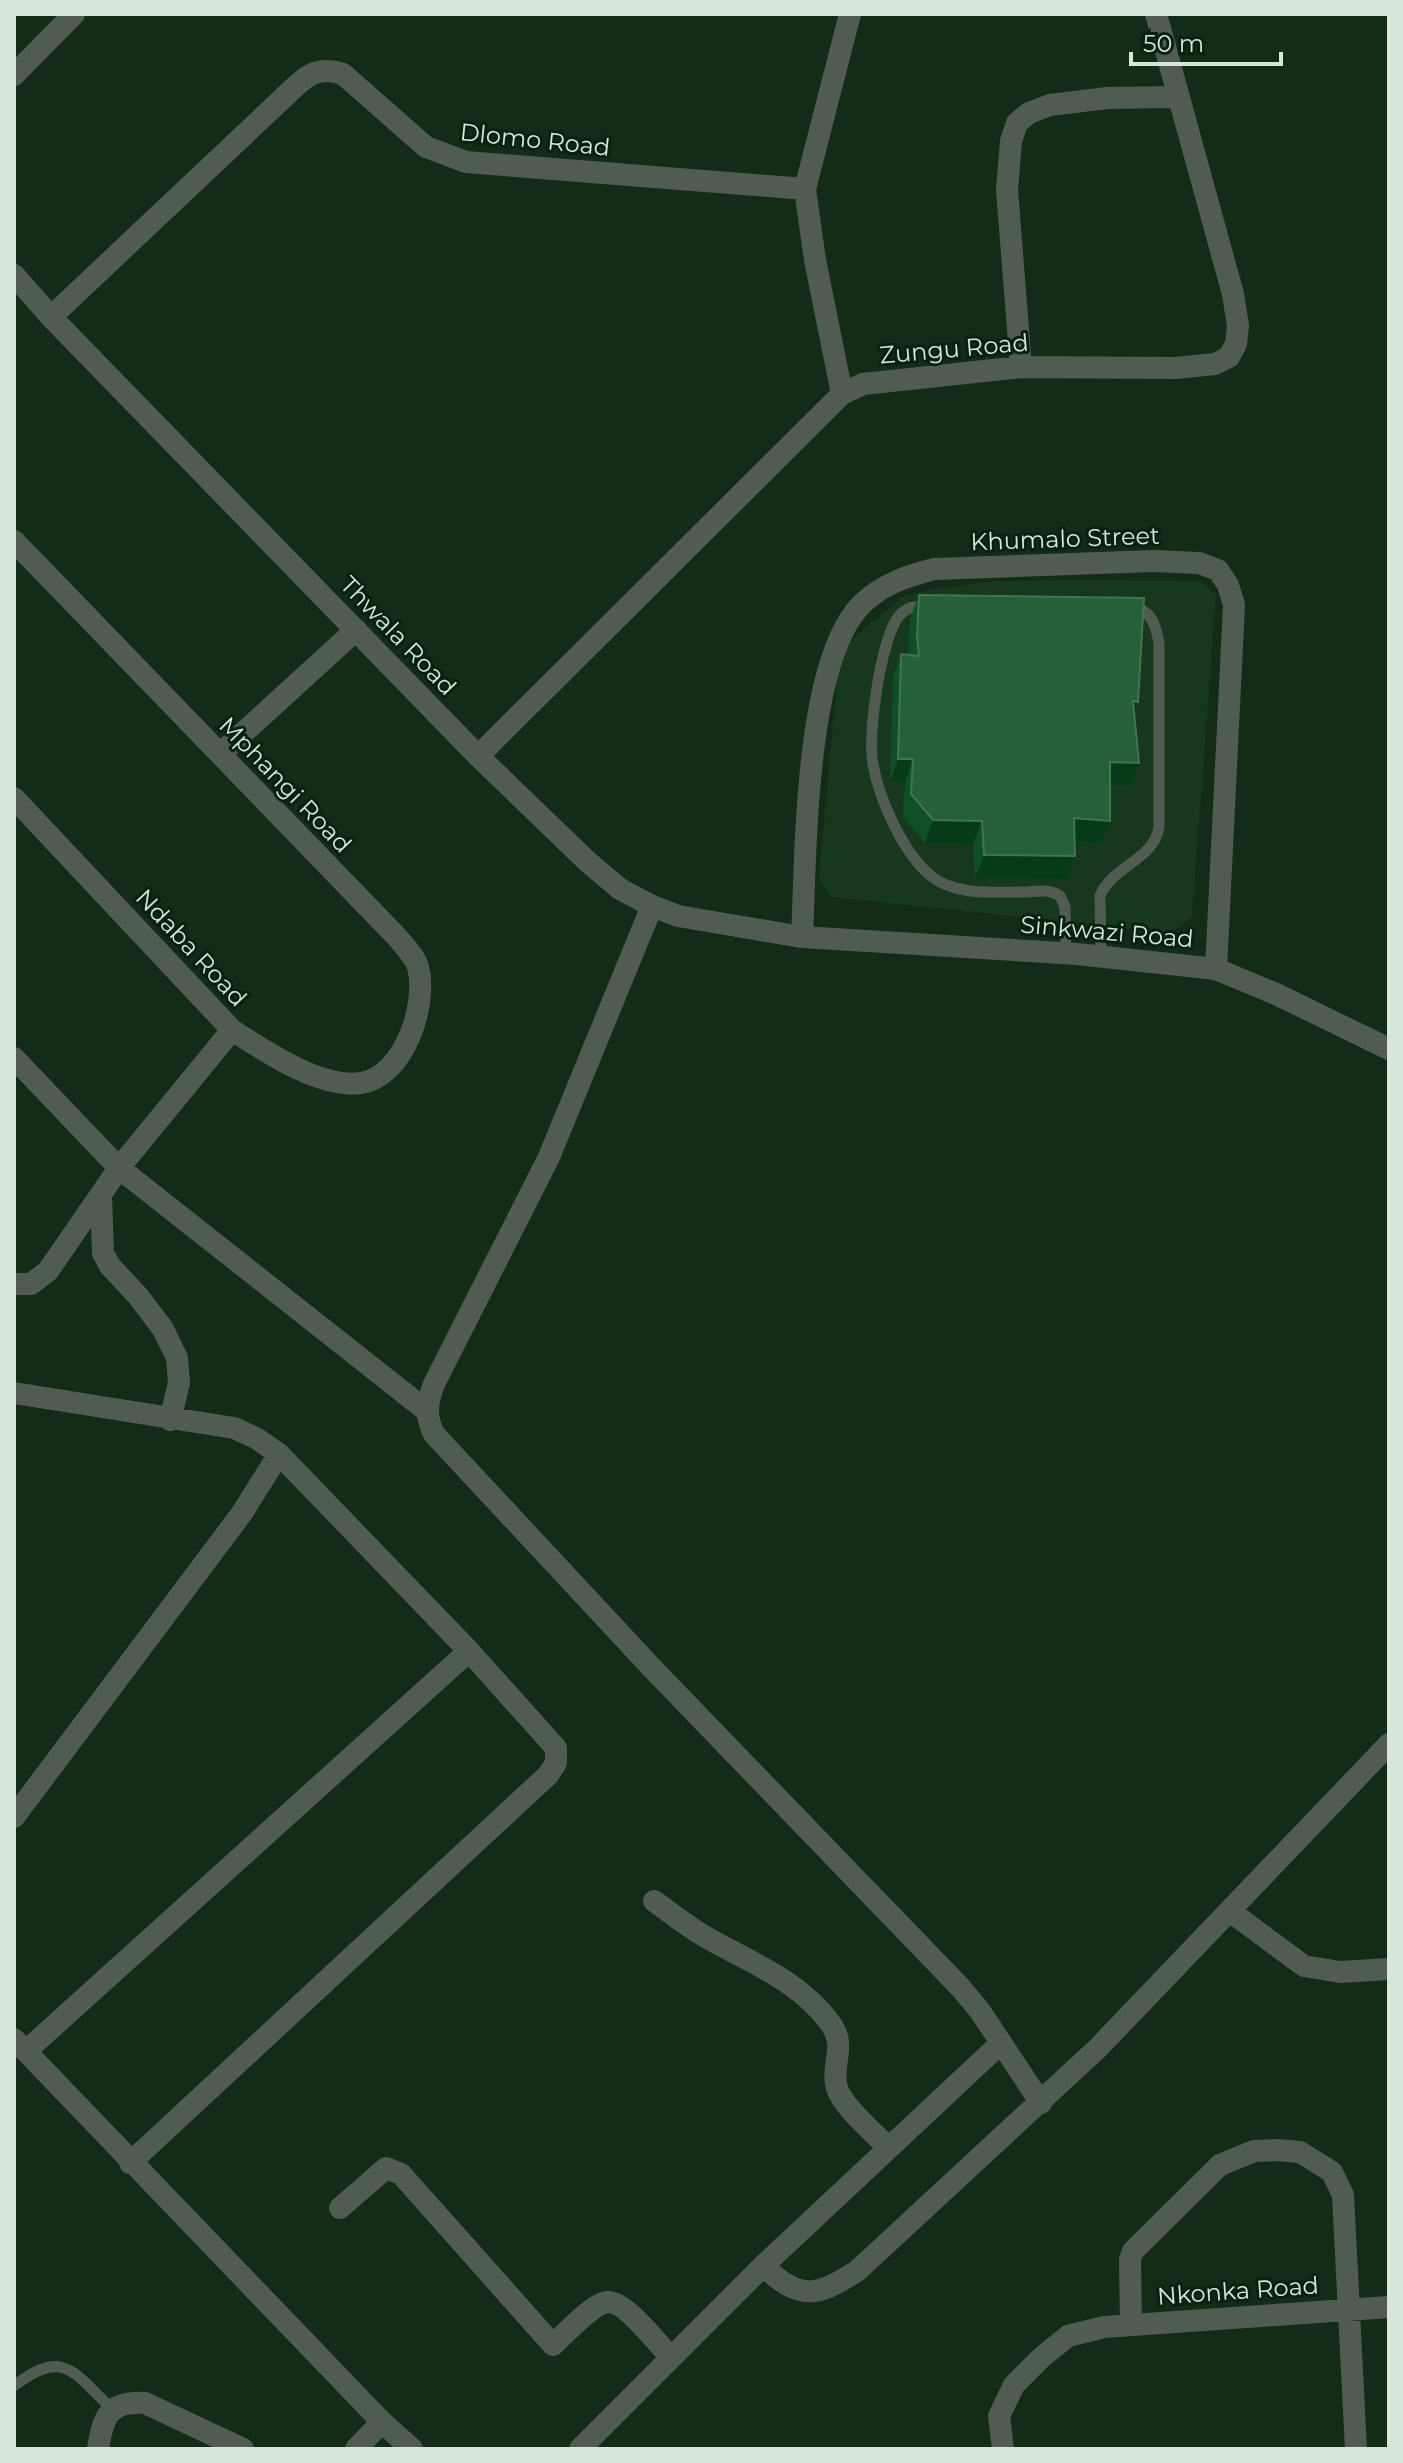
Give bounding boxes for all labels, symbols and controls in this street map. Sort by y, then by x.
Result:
scale bar [1131,16,1281,66]
text: 50 m [1143,29,1204,58]
street label: Dlomo Road [459,117,612,162]
street label: Zungu Road [878,328,1030,369]
street label: Khumalo Street [970,521,1160,556]
street label: Thwala Road [334,570,462,701]
street label: Mphangi Road [213,711,358,859]
street label: Ndaba Road [130,883,253,1012]
street label: Sinkwazi Road [1019,909,1195,954]
street label: Nkonka Road [1156,2270,1320,2311]

